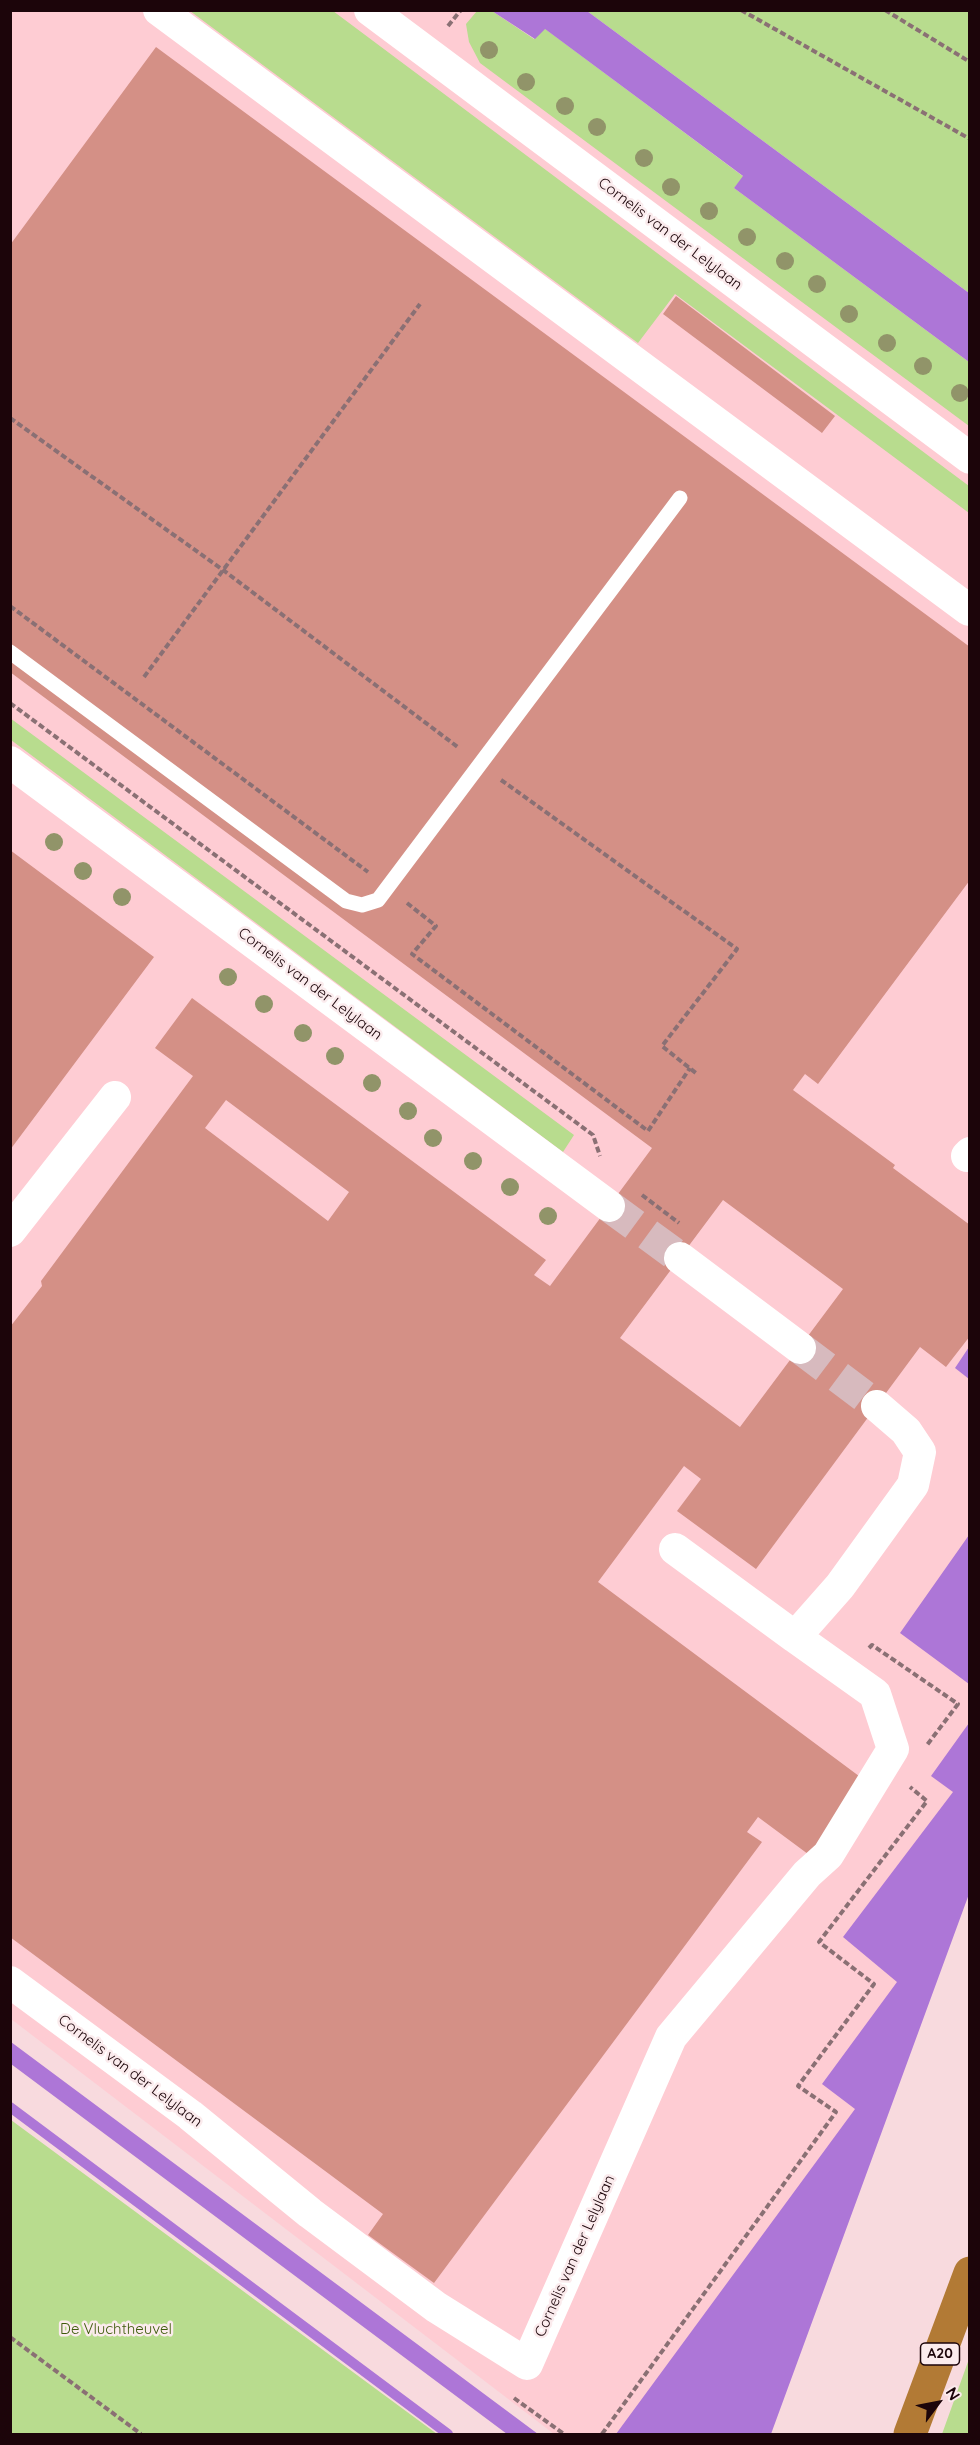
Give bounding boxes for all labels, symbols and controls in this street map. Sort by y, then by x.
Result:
street label: Cornelis van der Lelylaan [595,174,745,294]
street label: Cornelis van der Lelylaan [235,924,385,1044]
street label: Cornelis van der Lelylaan [55,2011,205,2131]
street label: Cornelis van der Lelylaan [531,2172,619,2340]
park label: De Vluchtheuvel [60,2320,172,2338]
road number: A20 [920,2343,960,2365]
north arrow [908,2373,968,2433]
text: N [942,2383,965,2404]

